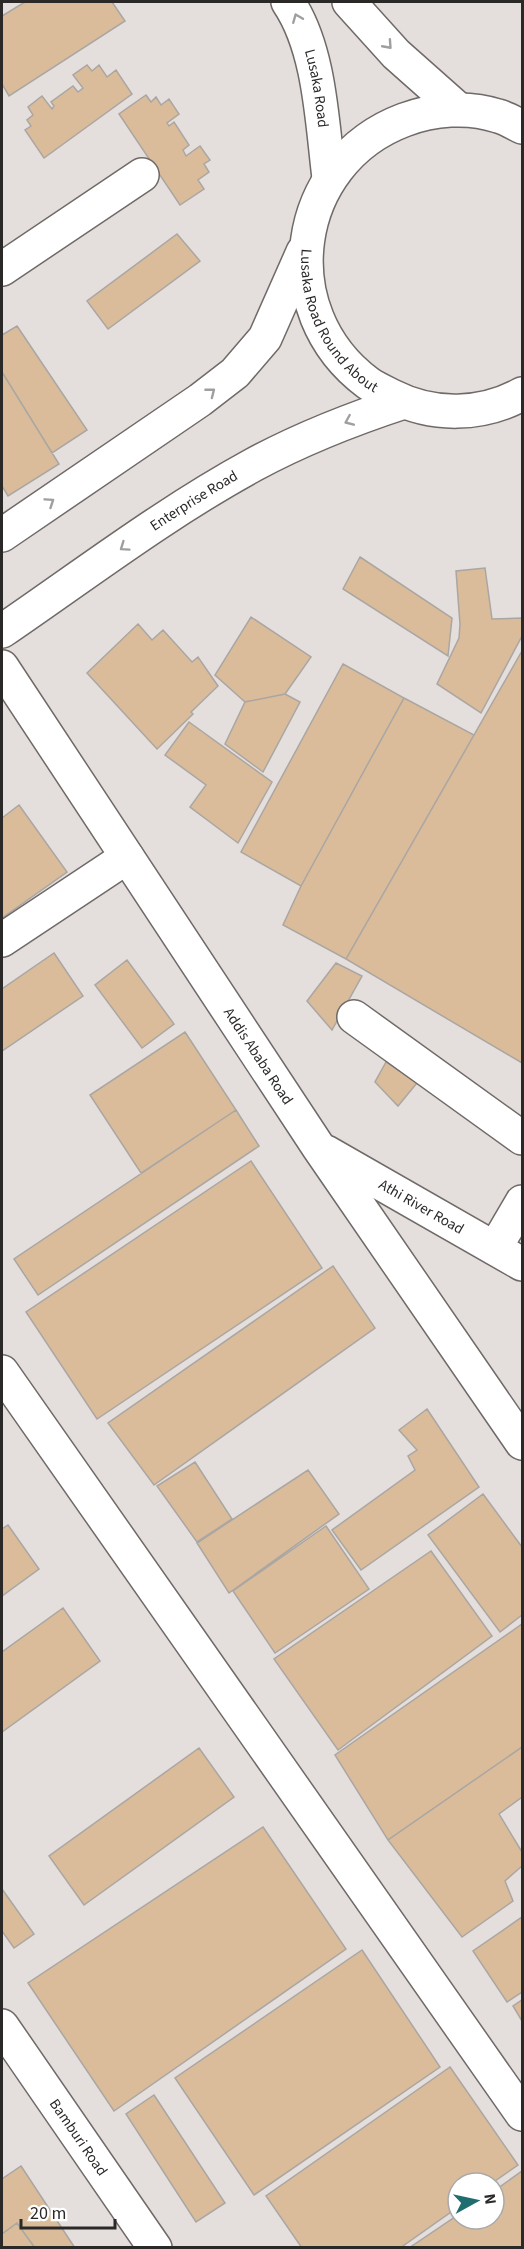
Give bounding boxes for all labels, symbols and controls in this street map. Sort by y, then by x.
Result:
one-way arrow [292,14,304,25]
one-way arrow [381,38,392,49]
street label: Lusaka Road [299,47,334,129]
street label: Lusaka Road Round About [296,248,382,398]
one-way arrow [204,389,215,400]
one-way arrow [344,414,355,426]
street label: Enterprise Road [146,465,242,536]
one-way arrow [43,498,54,509]
one-way arrow [120,540,131,551]
street label: Addis Ababa Road [219,1003,298,1109]
street label: Athi River Road [375,1174,468,1239]
street label: Bamburi Road [45,2094,113,2180]
north arrow [446,2171,506,2231]
scale bar [21,2192,116,2230]
text: N [478,2192,501,2206]
text: 20 m [30,2201,66,2226]

